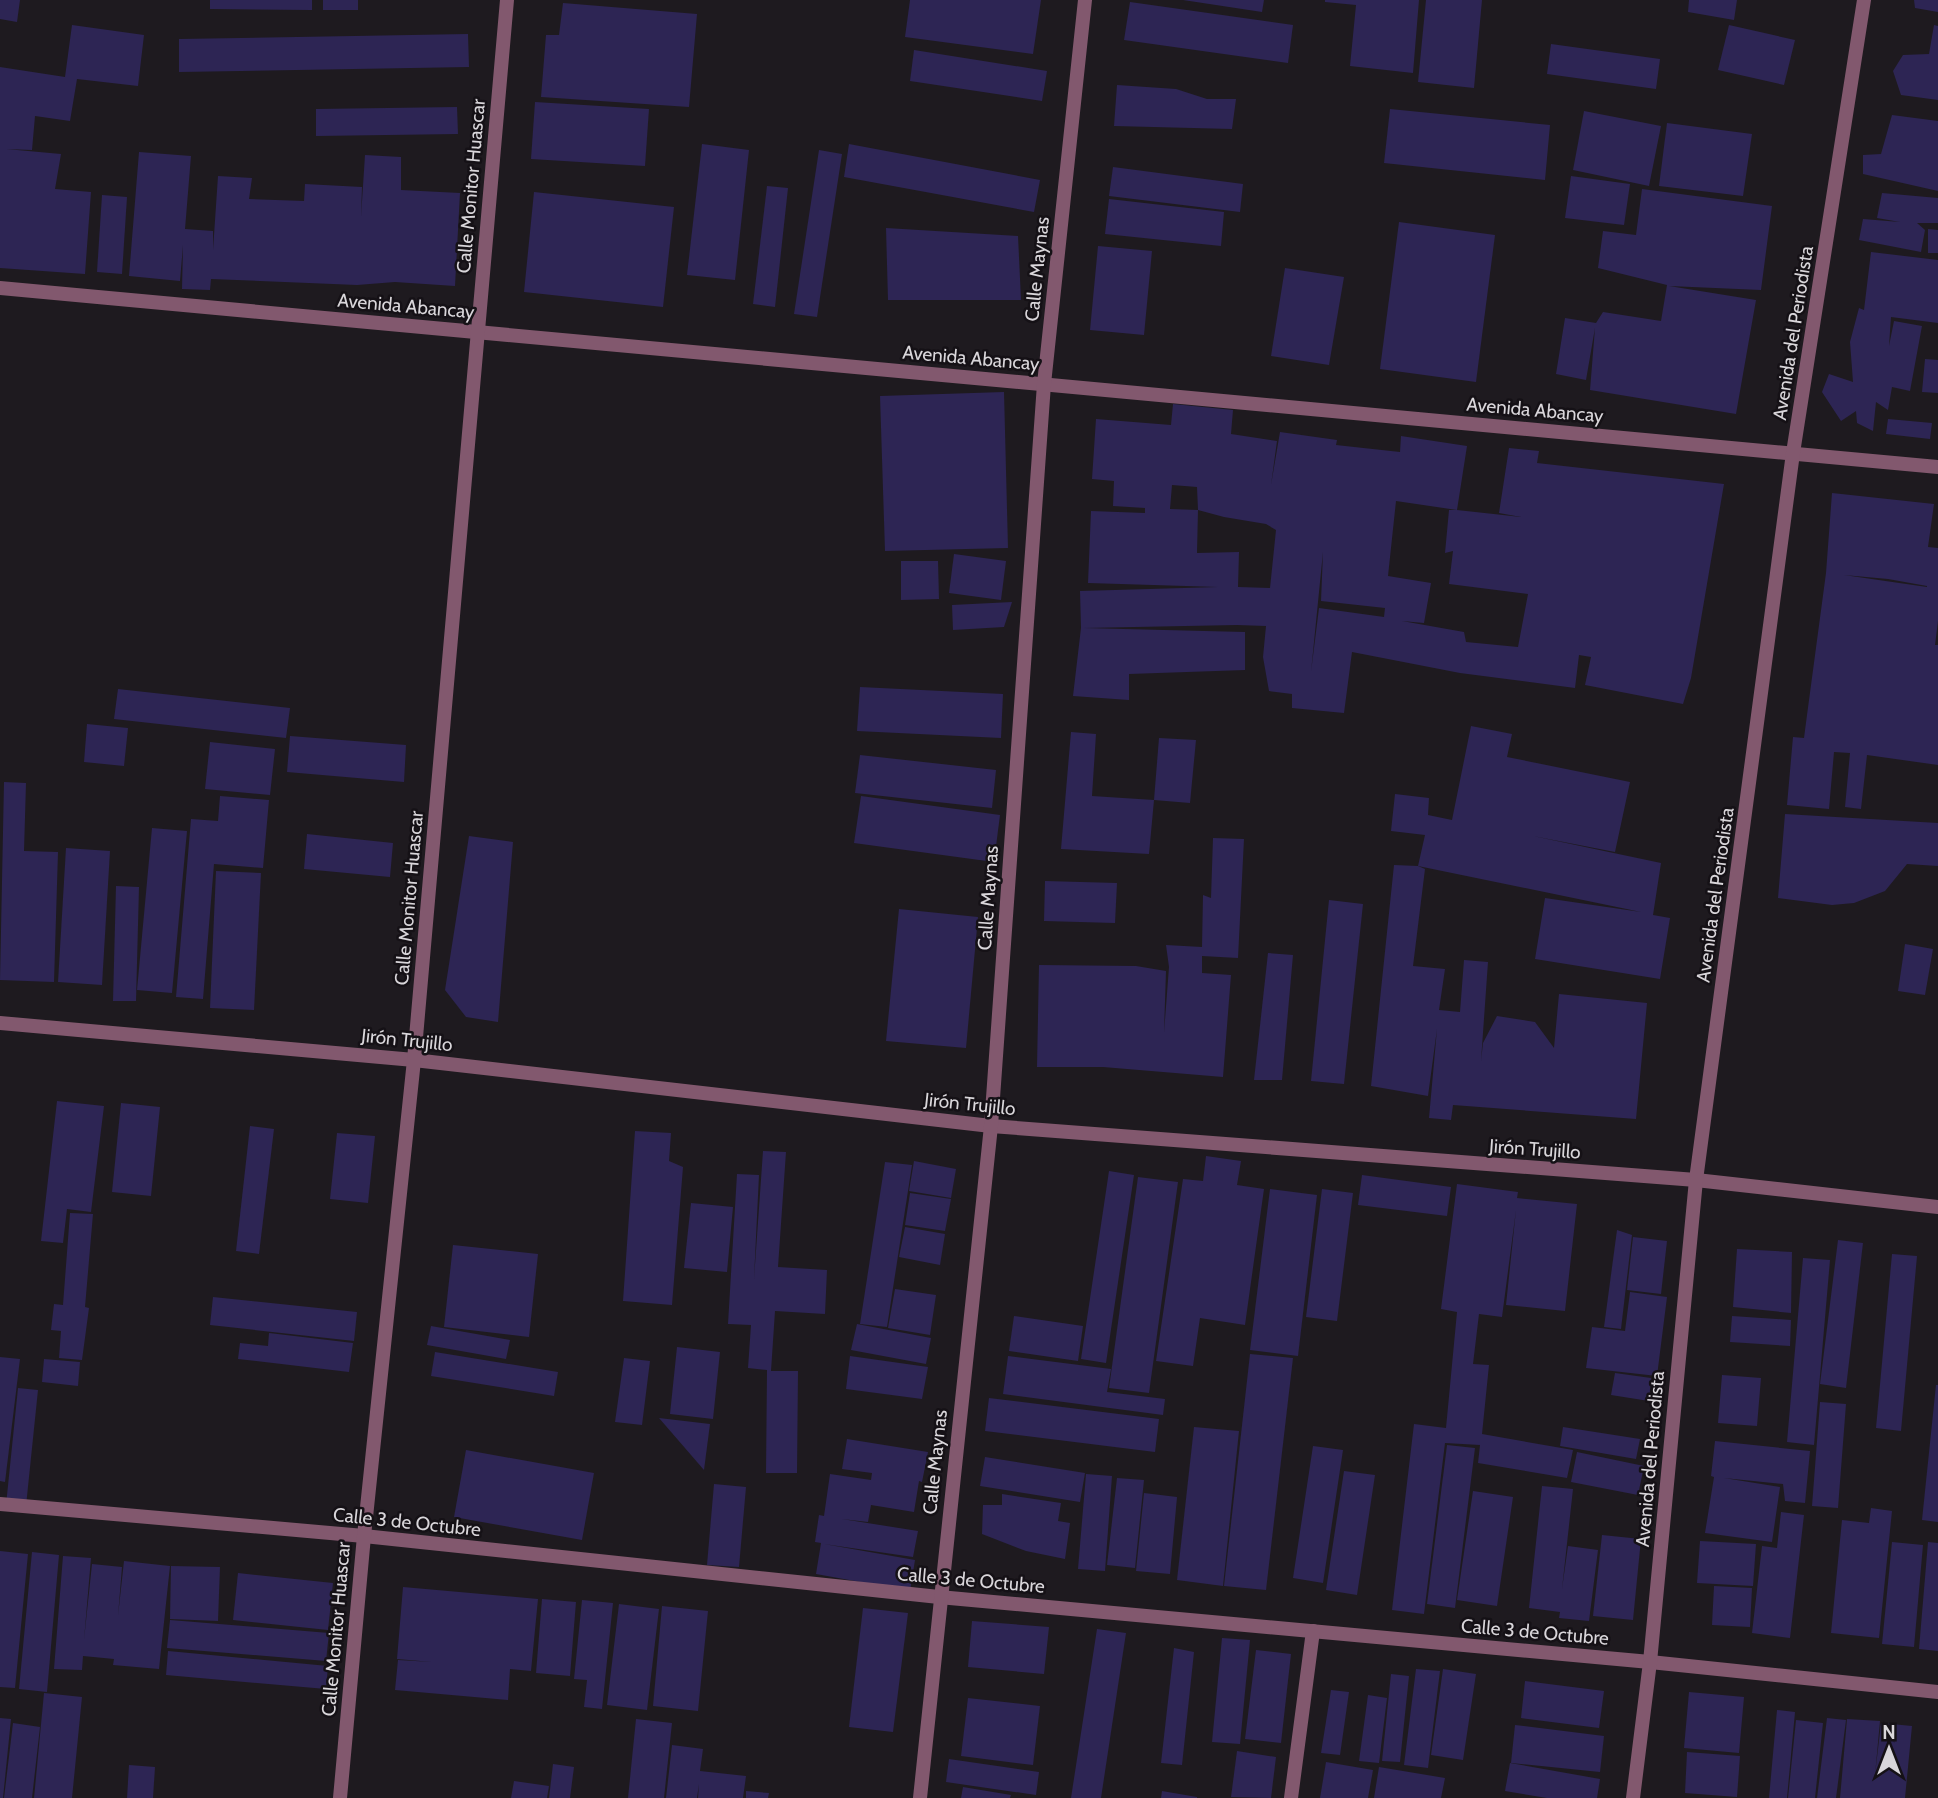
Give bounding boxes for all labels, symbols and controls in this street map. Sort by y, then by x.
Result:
street label: Calle Monitor Huascar [452,98,490,274]
street label: Calle Maynas [1020,215,1054,322]
street label: Avenida del Periodista [1768,244,1818,422]
street label: Avenida Abancay [337,289,476,323]
street label: Avenida Abancay [902,341,1041,375]
street label: Avenida Abancay [1466,393,1605,427]
street label: Avenida del Periodista [1691,806,1739,984]
street label: Calle Monitor Huascar [390,810,428,986]
street label: Calle Maynas [973,845,1003,951]
street label: Jirón Trujillo [359,1024,454,1056]
street label: Jirón Trujillo [922,1088,1017,1120]
street label: Jirón Trujillo [1488,1134,1581,1164]
street label: Avenida del Periodista [1631,1370,1669,1548]
street label: Calle Maynas [918,1408,952,1515]
street label: Calle 3 de Octubre [332,1503,482,1541]
street label: Calle Monitor Huascar [317,1541,355,1717]
street label: Calle 3 de Octubre [896,1562,1046,1598]
street label: Calle 3 de Octubre [1460,1614,1610,1650]
north arrow [1854,1714,1924,1784]
text: N [1882,1721,1896,1744]

